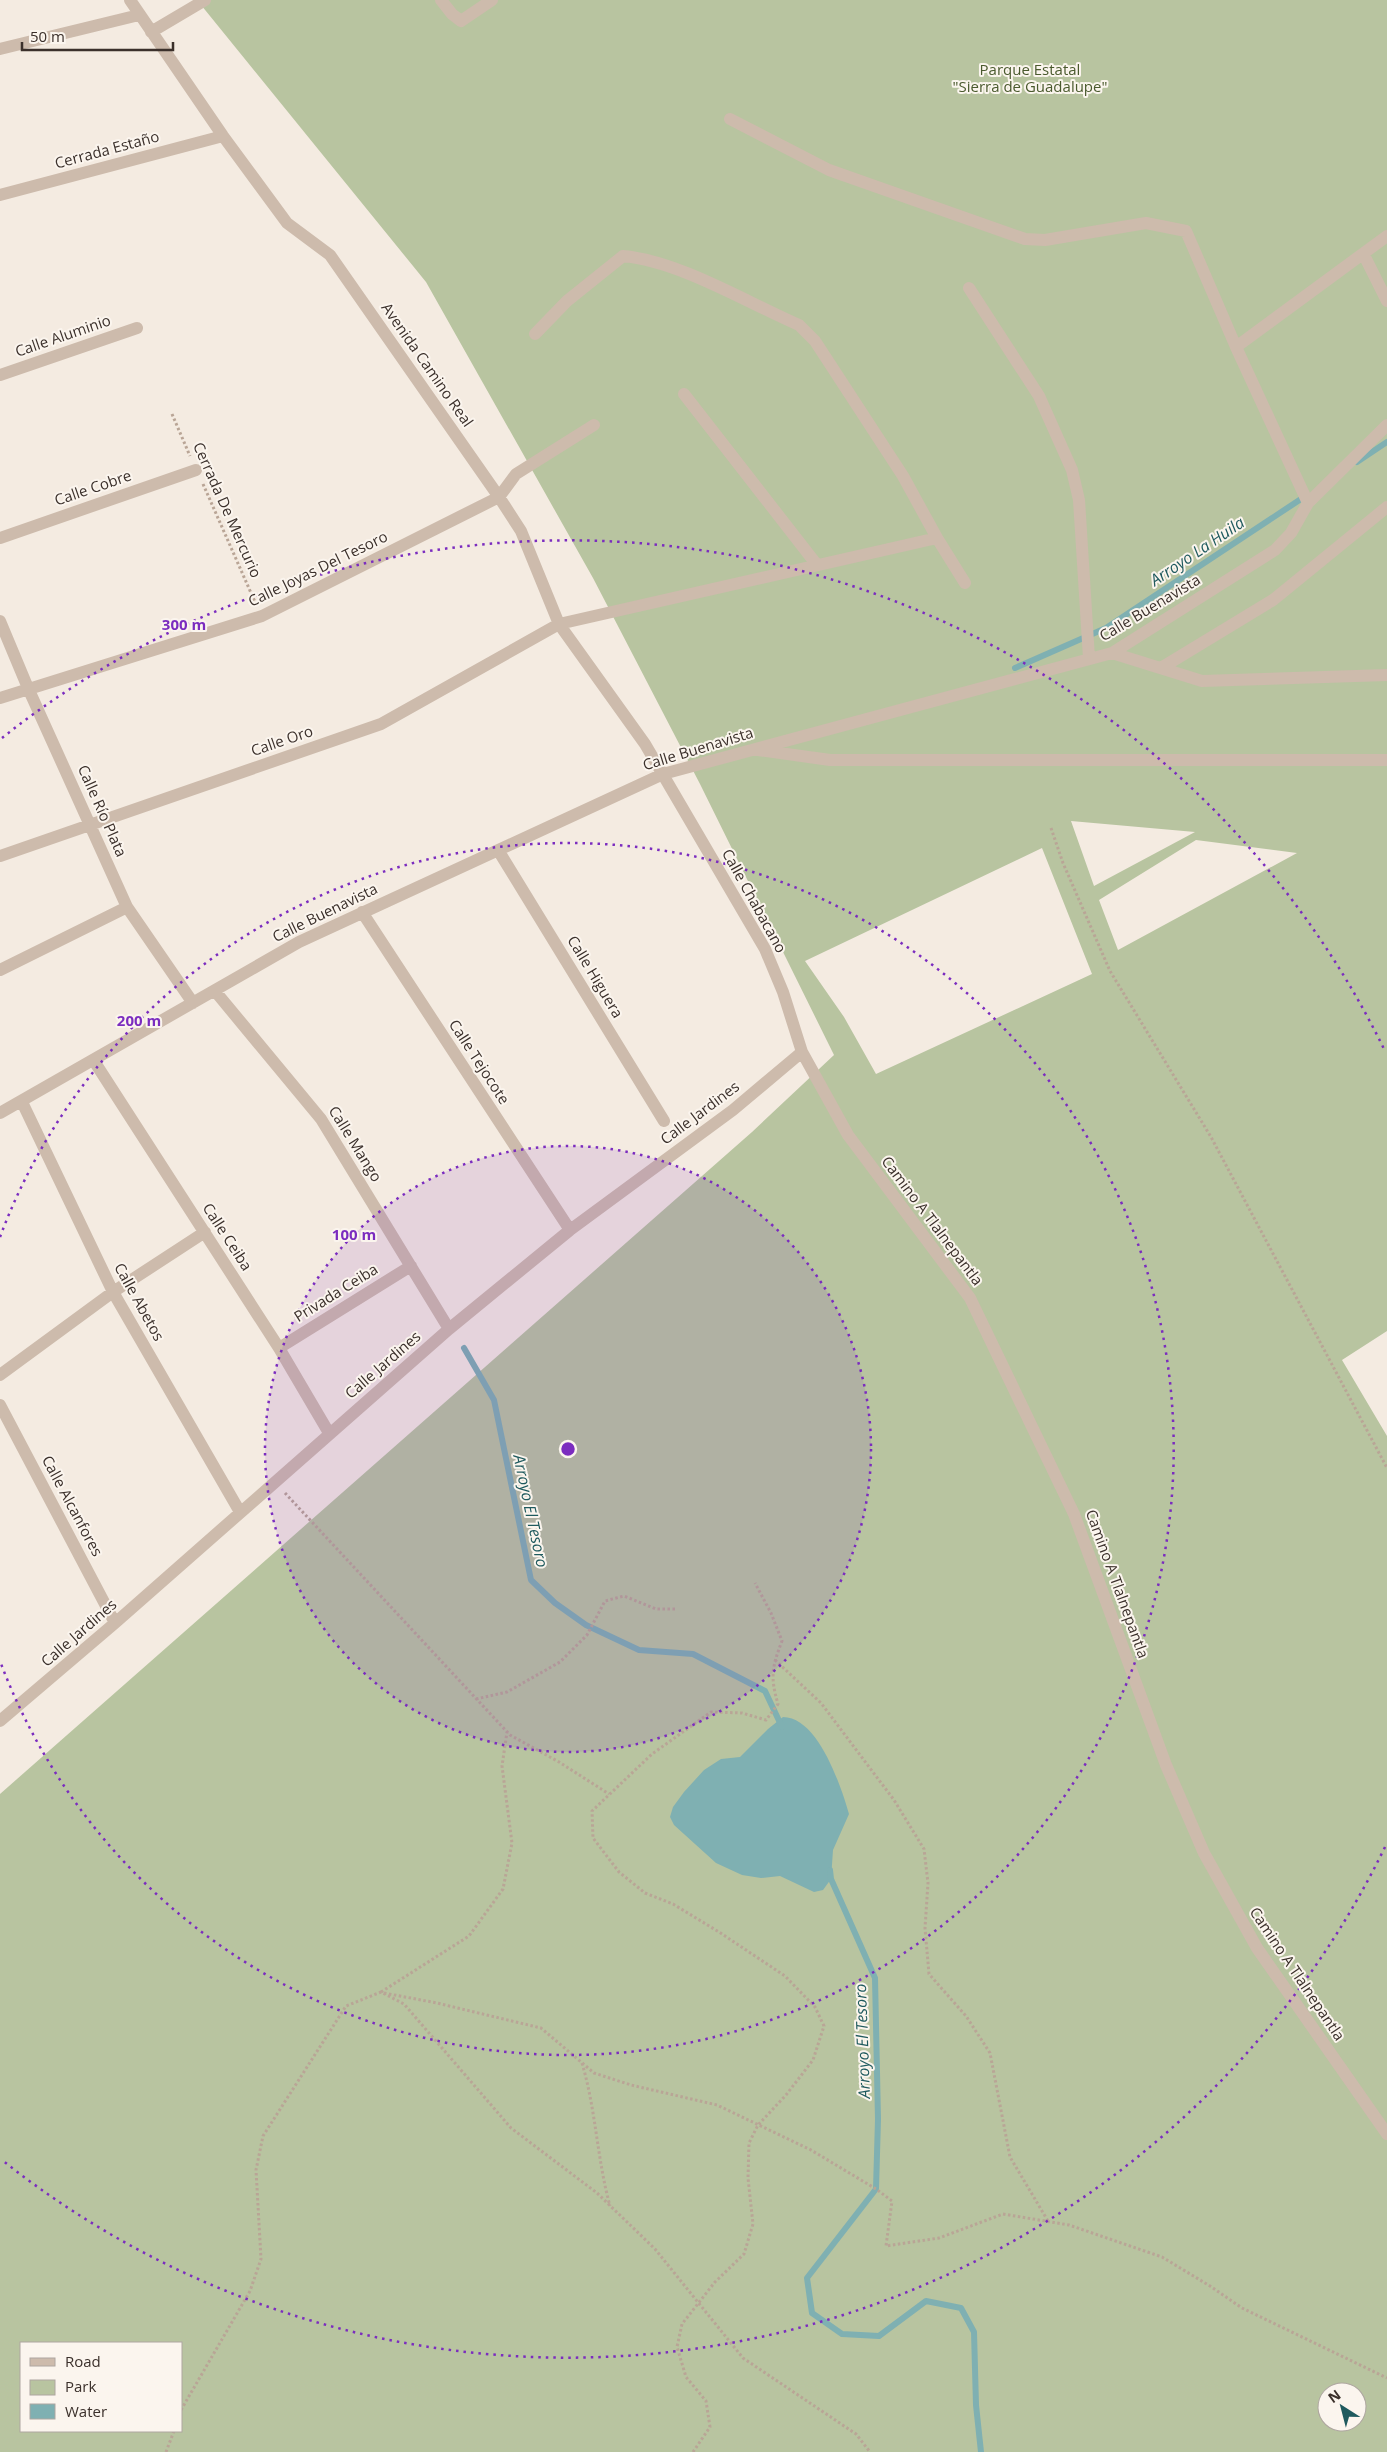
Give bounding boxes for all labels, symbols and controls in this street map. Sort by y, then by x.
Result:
scale bar [22,20,174,52]
text: 50 m [30,26,65,46]
park label: Parque Estatal "Sierra de Guadalupe" [953,59,1107,96]
street label: Cerrada Estaño [52,125,161,173]
street label: Avenida Camino Real [377,298,478,430]
street label: Calle Aluminio [12,309,113,361]
street label: Cerrada De Mercurio [189,439,267,581]
street label: Calle Cobre [52,465,134,510]
water label: Arroyo La Huila [1145,511,1248,591]
street label: Calle Joyas Del Tesoro [245,526,391,611]
street label: Calle Buenavista [1095,569,1204,645]
text: 300 m [162,614,206,634]
street label: Calle Oro [248,720,315,760]
street label: Calle Buenavista [640,722,755,774]
street label: Calle Río Plata [74,762,132,860]
street label: Calle Chabacano [718,845,792,956]
street label: Calle Buenavista [269,878,380,946]
street label: Calle Higuera [563,932,628,1021]
text: 200 m [117,1010,161,1030]
street label: Calle Tejocote [445,1015,515,1108]
street label: Calle Jardines [656,1076,743,1148]
street label: Calle Mango [325,1102,387,1185]
street label: Camino A Tlalnepantla [878,1152,988,1289]
street label: Calle Ceiba [199,1199,257,1274]
text: 100 m [332,1224,376,1244]
street label: Privada Ceiba [290,1258,381,1326]
street label: Calle Abetos [110,1259,170,1344]
street label: Calle Jardines [340,1326,424,1403]
centre of rings [559,1440,577,1458]
street label: Calle Alcanfores [38,1452,108,1559]
water label: Arroyo El Tesoro [508,1452,554,1569]
street label: Camino A Tlalnepantla [1082,1507,1154,1661]
street label: Calle Jardines [36,1594,120,1671]
street label: Camino A Tlalnepantla [1246,1903,1350,2044]
water label: Arroyo El Tesoro [849,1983,875,2100]
legend [20,2342,182,2432]
text: Road [65,2351,101,2371]
text: Park [65,2376,96,2396]
north arrow [1317,2382,1367,2432]
text: N [1324,2385,1344,2407]
text: Water [65,2401,107,2421]

